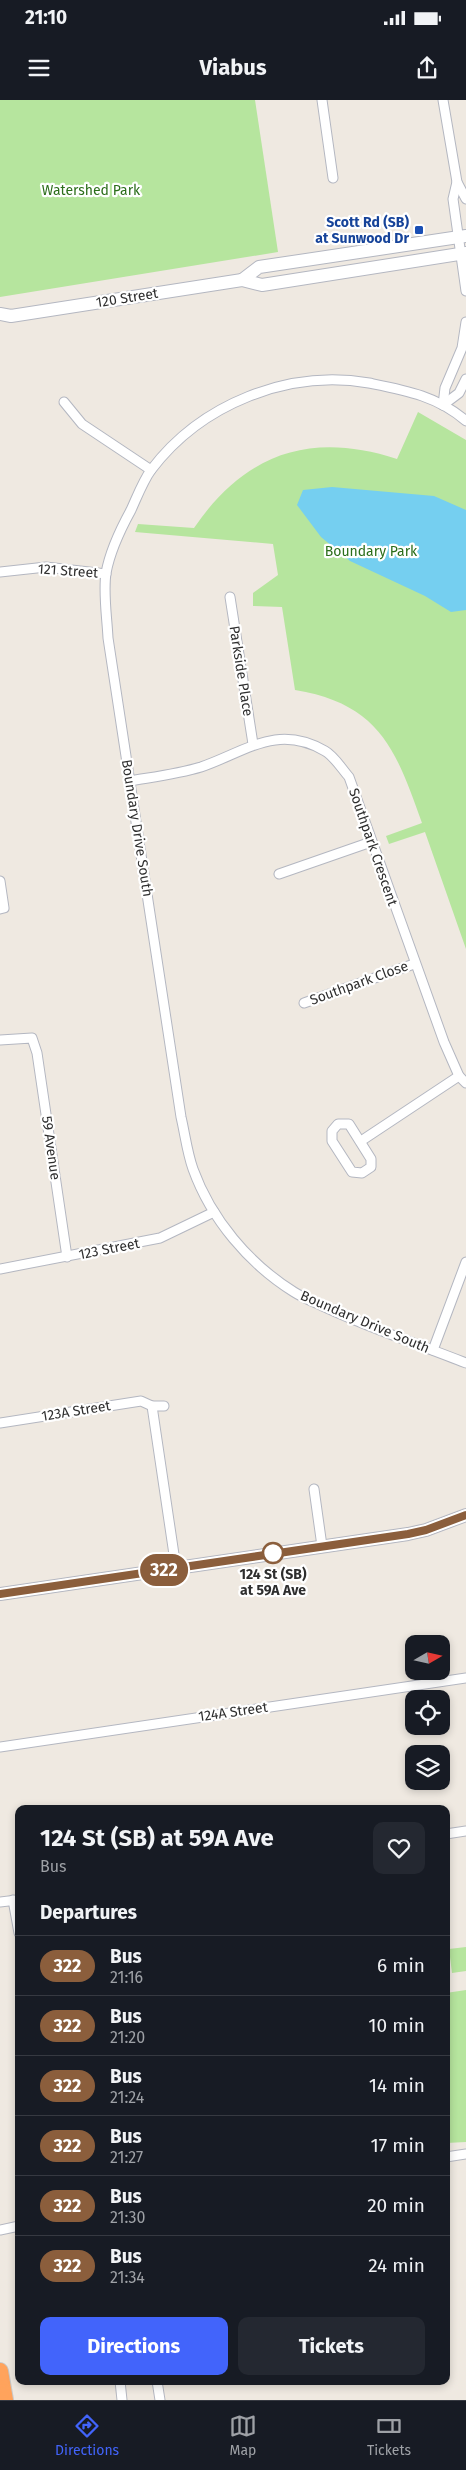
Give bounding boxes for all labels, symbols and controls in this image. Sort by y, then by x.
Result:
text: 21:10 [25,6,67,29]
icon: menu [25,54,53,82]
text: Viabus [199,54,267,81]
icon: share [413,54,441,82]
park label: Watershed Park [42,182,141,199]
place label: Scott Rd (SB) at Sunwood Dr [315,214,409,247]
marker: Scott Rd (SB) at Sunwood Dr [413,224,425,236]
street label: 120 Street [95,285,160,311]
park label: Boundary Park [325,543,418,560]
street label: 121 Street [37,560,100,582]
street label: Parkside Place [225,625,257,717]
street label: Boundary Drive South [118,758,156,898]
street label: Southpark Crescent [345,786,401,909]
street label: Southpark Close [308,957,410,1009]
street label: 59 Avenue [38,1115,64,1181]
street label: 123 Street [77,1235,142,1263]
street label: Boundary Drive South [298,1287,432,1357]
street label: 123A Street [40,1397,113,1425]
marker: 124 St (SB) at 59A Ave [262,1542,284,1564]
line badge: 322 [135,1554,193,1586]
text: 322 [150,1559,178,1581]
place label: 124 St (SB) at 59A Ave [239,1566,307,1599]
north arrow [405,1635,450,1680]
map controls [405,1635,450,1790]
button: locate [405,1690,450,1735]
street label: 124A Street [197,1699,270,1725]
button: layers [405,1745,450,1790]
button: heart [373,1822,425,1874]
text: 124 St (SB) at 59A Ave [40,1824,274,1852]
text: Bus [40,1857,67,1876]
text: Departures [40,1901,137,1924]
text: Bus [110,1945,142,1968]
text: 6 min [377,1954,425,1977]
text: 322 [54,1955,81,1977]
text: 21:16 [110,1968,143,1987]
text: Bus [110,2005,142,2028]
text: 10 min [368,2014,425,2037]
text: 322 [54,2015,81,2037]
text: 21:20 [110,2028,145,2047]
text: Bus [110,2065,142,2088]
text: 14 min [369,2074,425,2097]
text: 322 [54,2075,81,2097]
text: 21:24 [110,2088,144,2107]
text: Bus [110,2125,142,2148]
text: 17 min [371,2134,425,2157]
text: 322 [54,2135,81,2157]
text: 21:27 [110,2148,143,2167]
text: Bus [110,2185,142,2208]
text: 20 min [367,2194,425,2217]
text: 322 [54,2195,81,2217]
text: 21:30 [110,2208,145,2227]
text: Bus [110,2245,142,2268]
text: 24 min [368,2254,425,2277]
text: 322 [54,2255,81,2277]
text: 21:34 [110,2268,145,2287]
button: Directions [40,2317,228,2375]
button: Tickets [238,2317,425,2375]
tab: Directions [55,2412,119,2459]
tab: Map [229,2412,257,2459]
tab: Tickets [367,2412,411,2459]

